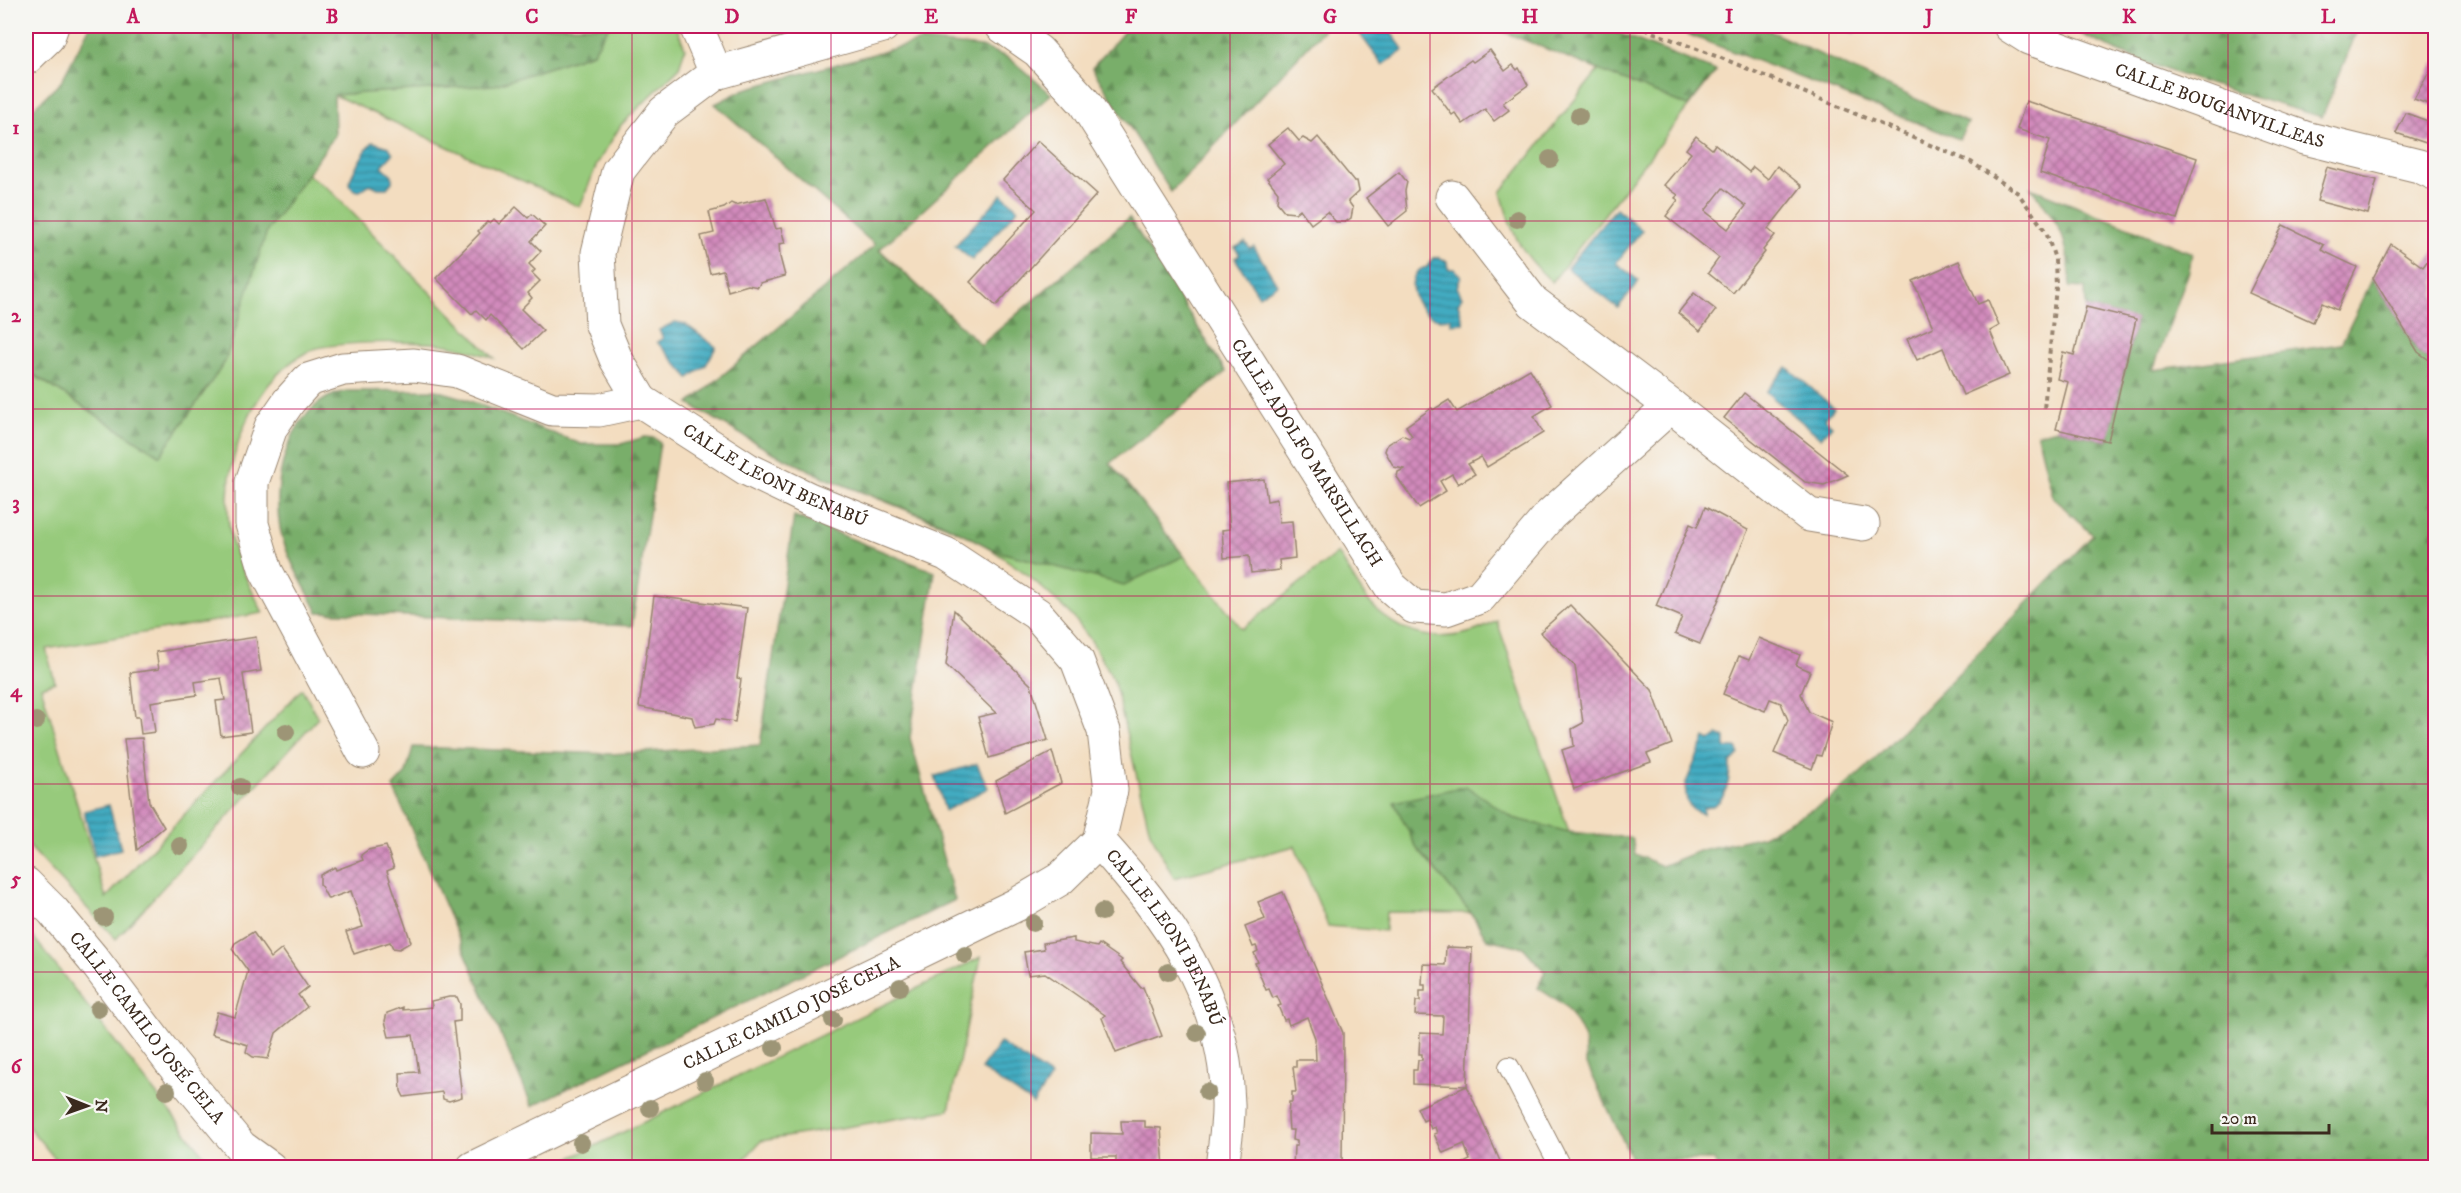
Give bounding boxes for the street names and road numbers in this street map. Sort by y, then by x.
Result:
street label: CALLE BOUGANVILLEAS [2112,59,2327,153]
street label: CALLE ADOLFO MARSILLACH [1226,335,1387,571]
street label: CALLE LEONI BENABÚ [678,419,871,532]
street label: CALLE LEONI BENABÚ [1101,845,1228,1029]
street label: CALLE CAMILO JOSÉ CELA [64,928,229,1129]
street label: CALLE CAMILO JOSÉ CELA [680,952,904,1076]

